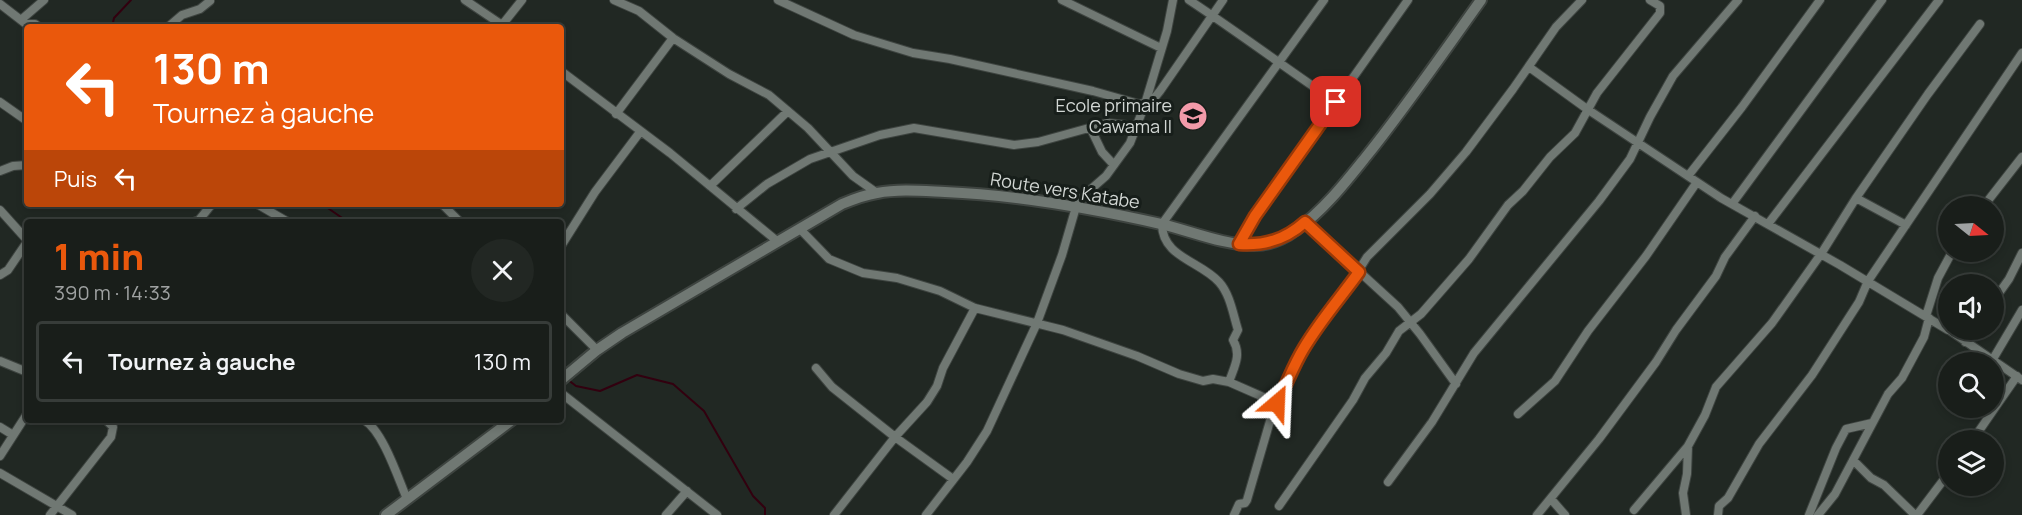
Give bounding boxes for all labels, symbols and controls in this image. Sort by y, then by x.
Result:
text: 130 m [153,39,270,97]
icon: left [54,48,132,126]
pin [1310,76,1361,127]
icon: arrive [1319,85,1352,118]
place label: Ecole primaire Cawama II [1055,93,1172,138]
text: Tournez à gauche [153,94,374,131]
school or university icon: Ecole primaire Cawama II [1177,100,1209,132]
icon: left [109,162,142,195]
text: Puis [54,164,97,194]
street label: Route vers Katabe [989,166,1142,214]
north arrow [1938,196,2004,262]
map controls [1938,196,2004,496]
text: 1 min [54,232,144,281]
button: close [471,239,534,302]
button: sound [1938,274,2004,340]
text: 390 m · 14:33 [54,279,171,306]
icon: left [57,345,90,378]
text: Tournez à gauche [108,347,295,377]
text: 130 m [474,347,531,377]
button: search [1938,352,2004,418]
position arrow [1245,371,1309,435]
button: layers [1938,430,2004,496]

